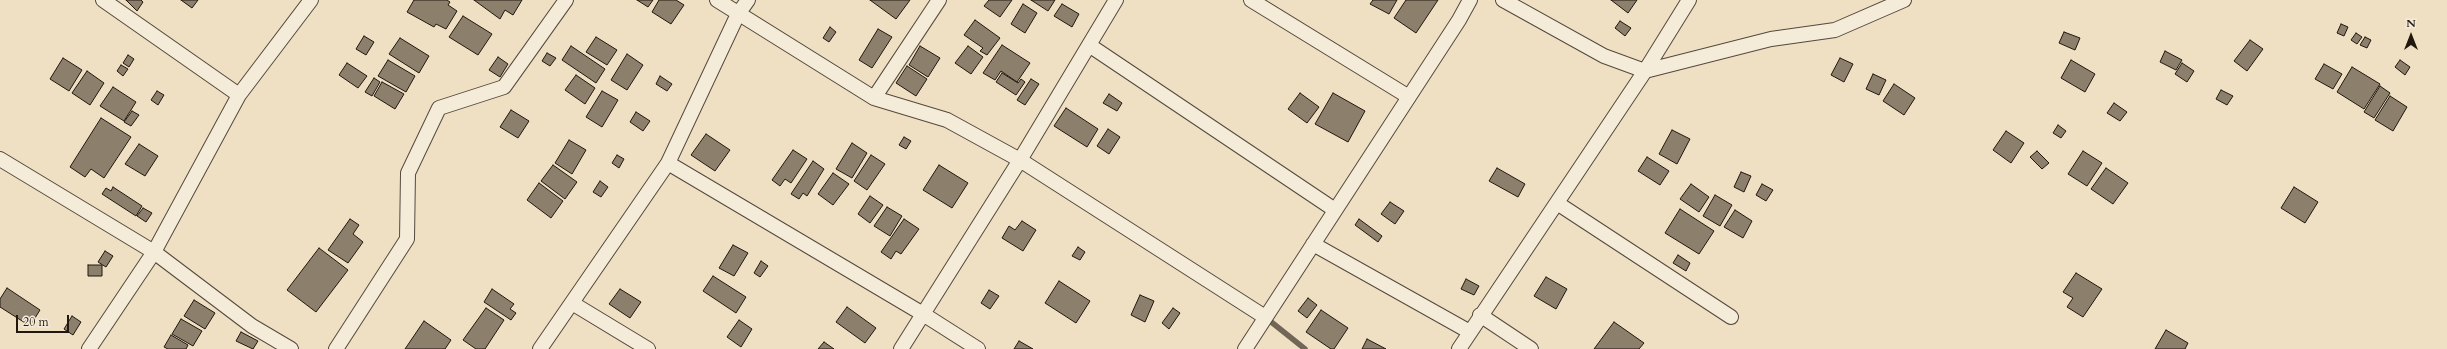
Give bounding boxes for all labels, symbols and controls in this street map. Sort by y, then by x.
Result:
north arrow [2391,16,2431,56]
text: N [2406,16,2416,31]
scale bar [18,307,71,333]
text: 20 m [23,314,49,330]

